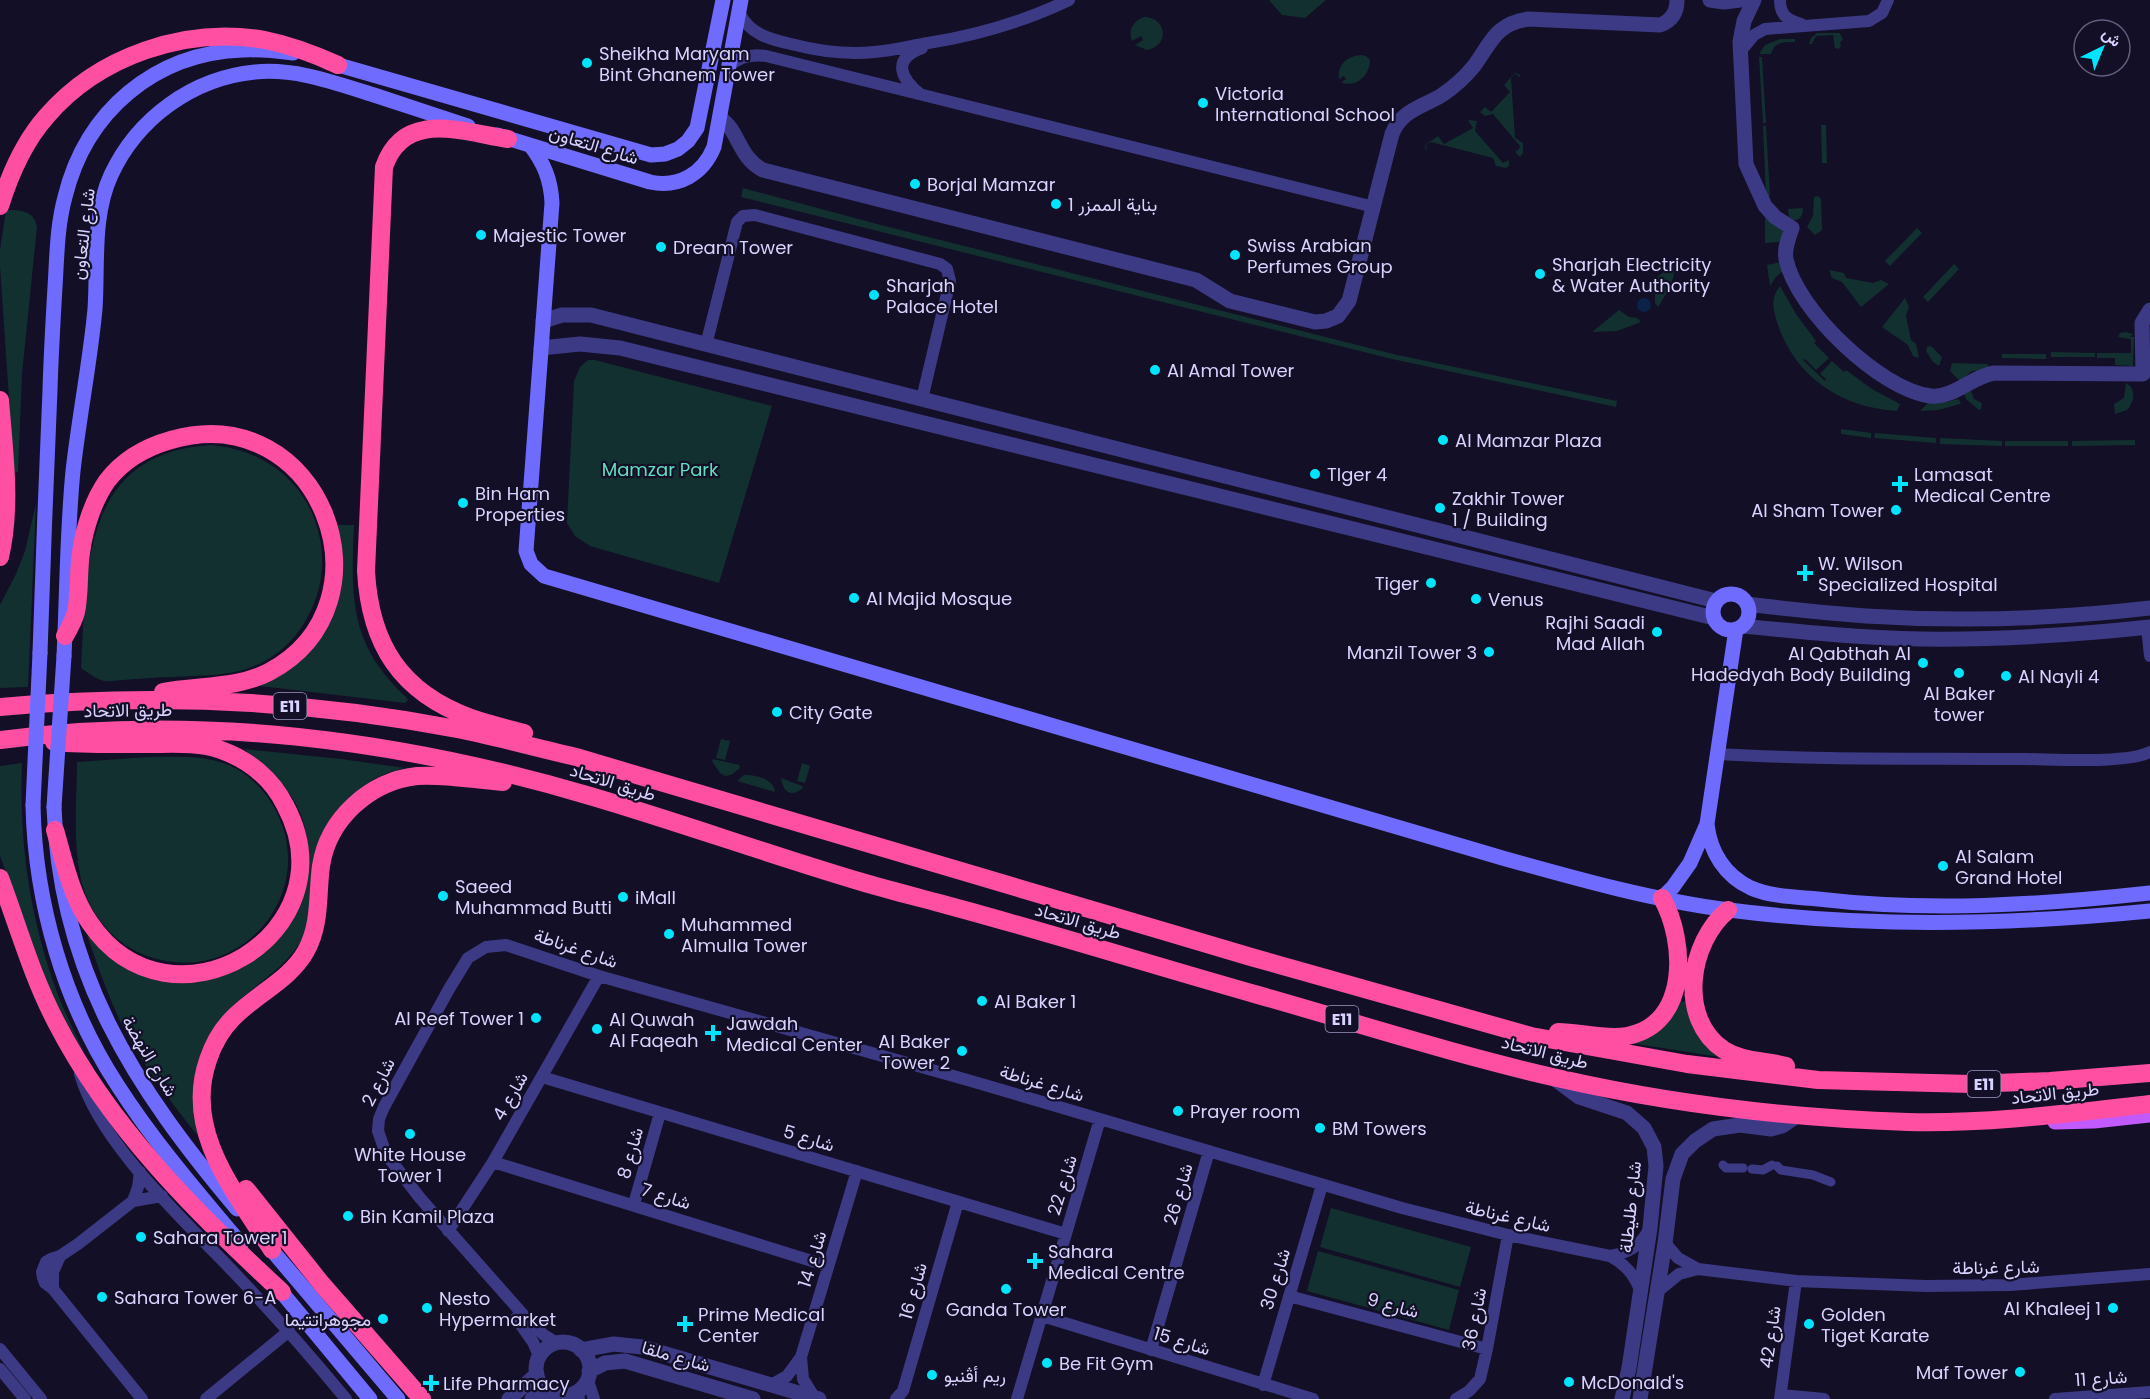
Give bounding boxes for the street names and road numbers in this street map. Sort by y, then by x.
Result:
street label: شارع التعاون [546,120,642,170]
street label: شارع التعاون [65,187,101,281]
road number: E11 [274,693,306,719]
street label: طريق الاتحاد [84,697,172,723]
street label: طريق الاتحاد [567,757,659,807]
street label: طريق الاتحاد [1032,897,1124,945]
street label: شارع غرناطة [531,922,621,974]
road number: E11 [1326,1006,1358,1032]
street label: شارع النهضة [116,1011,184,1101]
street label: طريق الاتحاد [1499,1029,1591,1075]
street label: شارع 2 [355,1053,401,1111]
street label: شارع غرناطة [997,1058,1087,1108]
street label: شارع 4 [486,1067,534,1125]
road number: E11 [1968,1071,2000,1097]
street label: طريق الاتحاد [2010,1076,2100,1110]
street label: شارع 5 [780,1118,838,1158]
street label: شارع 8 [611,1124,649,1182]
street label: شارع 22 [1041,1152,1083,1218]
street label: شارع 26 [1157,1160,1199,1228]
street label: شارع طليطلة [1613,1160,1647,1254]
street label: شارع 7 [638,1177,694,1215]
street label: شارع غرناطة [1463,1194,1553,1238]
street label: شارع 14 [792,1228,832,1290]
street label: شارع 30 [1254,1245,1296,1313]
street label: شارع غرناطة [1952,1254,2040,1280]
street label: شارع 16 [893,1260,933,1322]
street label: شارع 9 [1364,1286,1422,1324]
street label: شارع 36 [1456,1286,1492,1352]
street label: شارع 42 [1753,1304,1787,1370]
street label: شارع 15 [1151,1321,1213,1361]
street label: شارع ملقا [639,1334,713,1378]
street label: شارع 11 [2074,1364,2128,1392]

